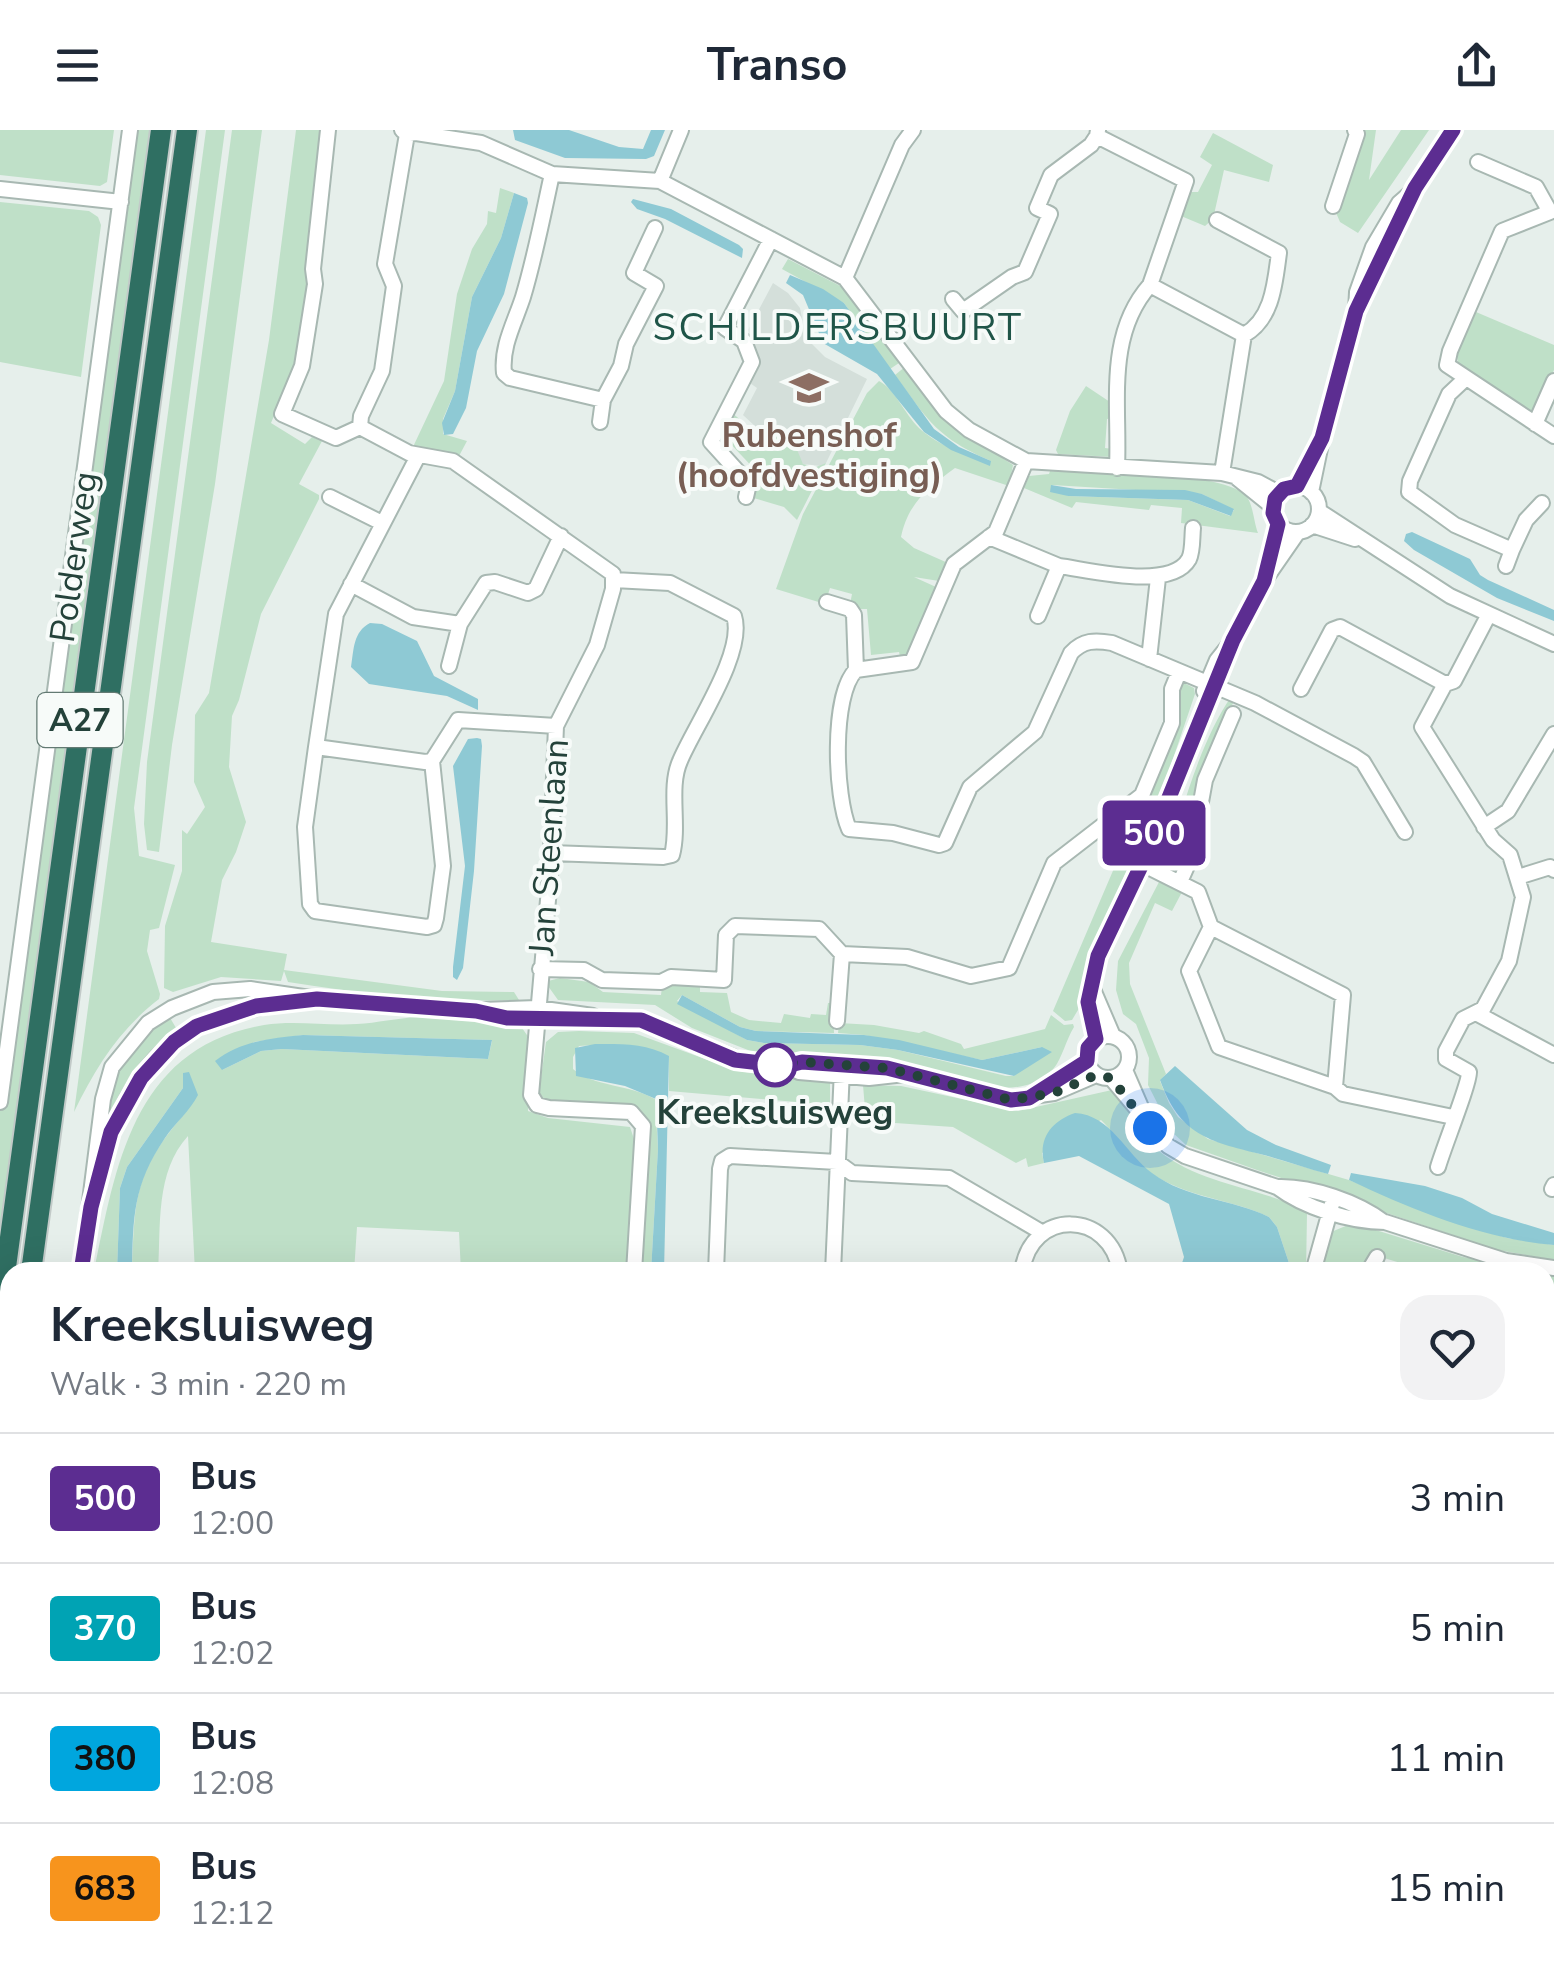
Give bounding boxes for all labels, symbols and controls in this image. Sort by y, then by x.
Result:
text: Transo [707,35,847,96]
icon: menu [50,38,105,93]
icon: share [1449,38,1504,93]
district label: SCHILDERSBUURT [653,302,1023,353]
school or university icon: Rubenshof (hoofdvestiging) [788,367,830,409]
place label: Rubenshof (hoofdvestiging) [676,412,942,499]
street label: Polderweg [39,469,109,645]
road number: A27 [38,693,122,747]
street label: Jan Steenlaan [518,737,580,958]
line badge: 500 [1096,800,1212,866]
text: 500 [1122,810,1186,857]
marker: Kreeksluisweg [754,1044,796,1086]
place label: Kreeksluisweg [657,1089,893,1136]
your location [1125,1103,1175,1153]
text: Kreeksluisweg [50,1292,375,1358]
button: heart [1400,1295,1505,1400]
text: Walk · 3 min · 220 m [50,1363,347,1406]
text: Bus [190,1451,257,1502]
text: 3 min [1410,1473,1505,1524]
text: 500 [73,1475,137,1522]
text: 12:00 [190,1502,274,1545]
text: Bus [190,1581,257,1632]
text: 5 min [1410,1603,1505,1654]
text: 370 [73,1605,137,1652]
text: 12:02 [190,1632,274,1675]
text: Bus [190,1711,257,1762]
text: 11 min [1387,1733,1505,1784]
text: 380 [73,1735,137,1782]
text: 12:08 [190,1762,274,1805]
text: Bus [190,1841,257,1892]
text: 15 min [1387,1863,1505,1914]
text: 683 [73,1865,137,1912]
text: 12:12 [190,1892,274,1935]

